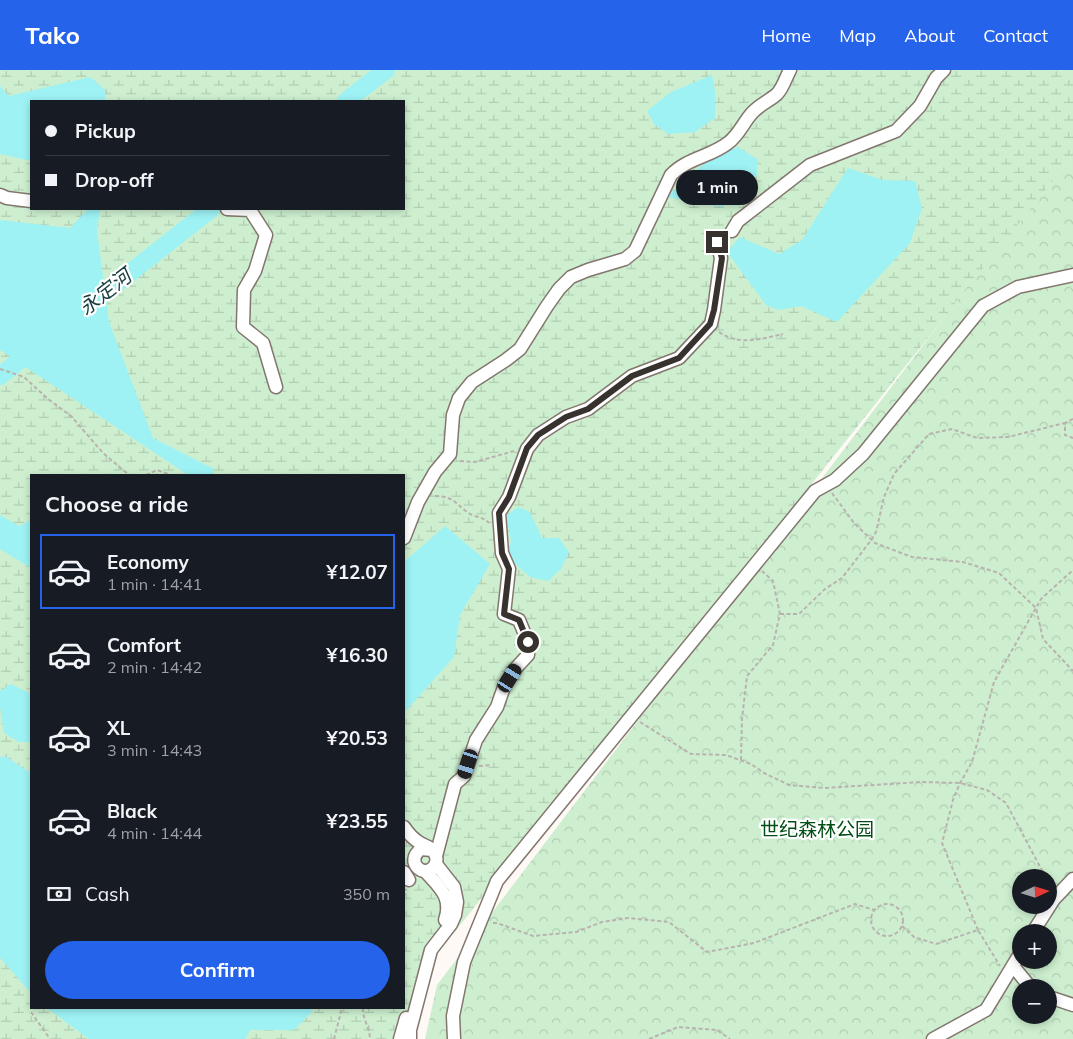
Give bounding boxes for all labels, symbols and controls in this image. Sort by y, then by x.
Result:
text: Tako [25,20,80,50]
text: Home [761,24,811,47]
text: Map [839,24,876,47]
text: About [904,24,955,47]
text: Contact [983,24,1048,47]
text: Pickup [75,119,136,143]
text: Drop-off [75,168,153,192]
callout: 1 min [676,170,758,204]
text: 1 min [696,177,738,197]
route end [706,231,728,253]
water label: 永定河 [73,261,139,320]
text: Choose a ride [45,490,188,518]
icon: car [47,549,92,594]
text: Economy [107,550,189,574]
text: ¥12.07 [326,560,388,584]
text: 1 min · 14:41 [107,574,202,594]
route start [517,631,539,653]
icon: car [47,632,92,677]
text: Comfort [107,633,181,657]
text: ¥16.30 [326,643,388,667]
text: 2 min · 14:42 [107,657,202,677]
car [495,661,524,695]
icon: car [47,715,92,760]
text: XL [107,716,130,740]
text: ¥20.53 [326,726,388,750]
text: 3 min · 14:43 [107,740,202,760]
car [456,747,479,781]
icon: car [47,798,92,843]
text: Black [107,799,157,823]
text: ¥23.55 [326,809,388,833]
park label: 世纪森林公园 [760,817,874,841]
text: 4 min · 14:44 [107,823,202,843]
north arrow [1012,869,1058,914]
map controls [1012,869,1057,1024]
icon: cash [45,880,73,908]
text: Cash [85,882,130,906]
text: 350 m [343,884,390,904]
button: + [1012,924,1057,969]
button: Confirm [45,941,390,999]
button: − [1012,979,1057,1024]

